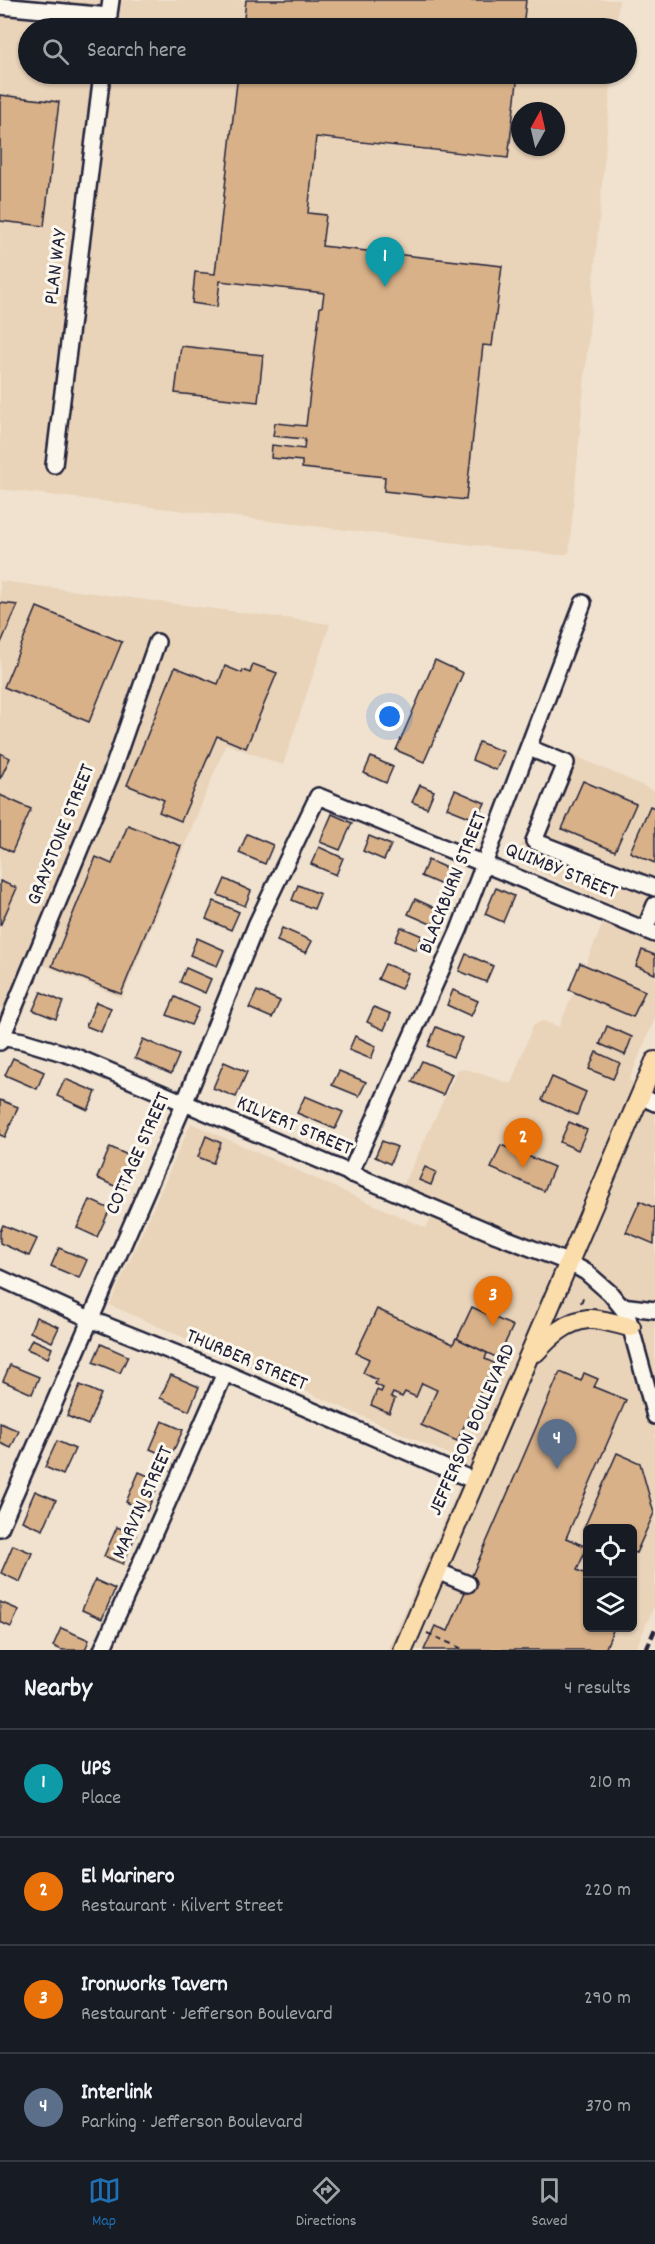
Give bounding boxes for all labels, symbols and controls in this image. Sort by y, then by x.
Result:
search box [18,18,637,84]
icon: search [39,35,72,68]
text: Search here [87,36,186,67]
north arrow [511,102,565,156]
street label: PLAN WAY [37,226,77,307]
pin: 1 [366,238,404,287]
your location [375,702,404,731]
street label: GRAYSTONE STREET [20,759,104,910]
street label: BLACKBURN STREET [412,807,496,959]
street label: QUIMBY STREET [500,836,622,908]
street label: COTTAGE STREET [99,1088,180,1220]
street label: KILVERT STREET [231,1089,357,1165]
pin: 2 [504,1118,542,1168]
pin: 3 [474,1276,512,1326]
street label: THURBER STREET [181,1322,312,1400]
street label: JEFFERSON BOULEVARD [422,1339,524,1521]
pin: 4 [538,1420,576,1469]
street label: MARVIN STREET [106,1441,183,1564]
map controls [583,1524,637,1632]
button: locate [583,1524,637,1578]
button: layers [583,1578,637,1632]
text: Nearby [24,1671,92,1708]
text: 4 results [564,1675,631,1703]
text: UPS [81,1754,111,1785]
text: 1 [41,1769,46,1797]
text: 210 m [589,1769,631,1797]
text: Place [81,1785,121,1813]
text: El Marinero [81,1862,174,1893]
text: 2 [39,1877,48,1905]
text: 220 m [584,1877,631,1905]
text: Restaurant · Kilvert Street [81,1893,283,1921]
text: Ironworks Tavern [81,1970,228,2001]
text: 3 [39,1985,48,2013]
text: 290 m [584,1985,631,2013]
text: Restaurant · Jefferson Boulevard [81,2001,333,2029]
text: Interlink [81,2078,152,2109]
text: 4 [39,2093,48,2121]
text: 370 m [585,2093,631,2121]
text: Parking · Jefferson Boulevard [81,2109,303,2137]
tab: Map [88,2174,121,2233]
tab: Directions [296,2174,356,2233]
tab: Saved [532,2174,567,2233]

